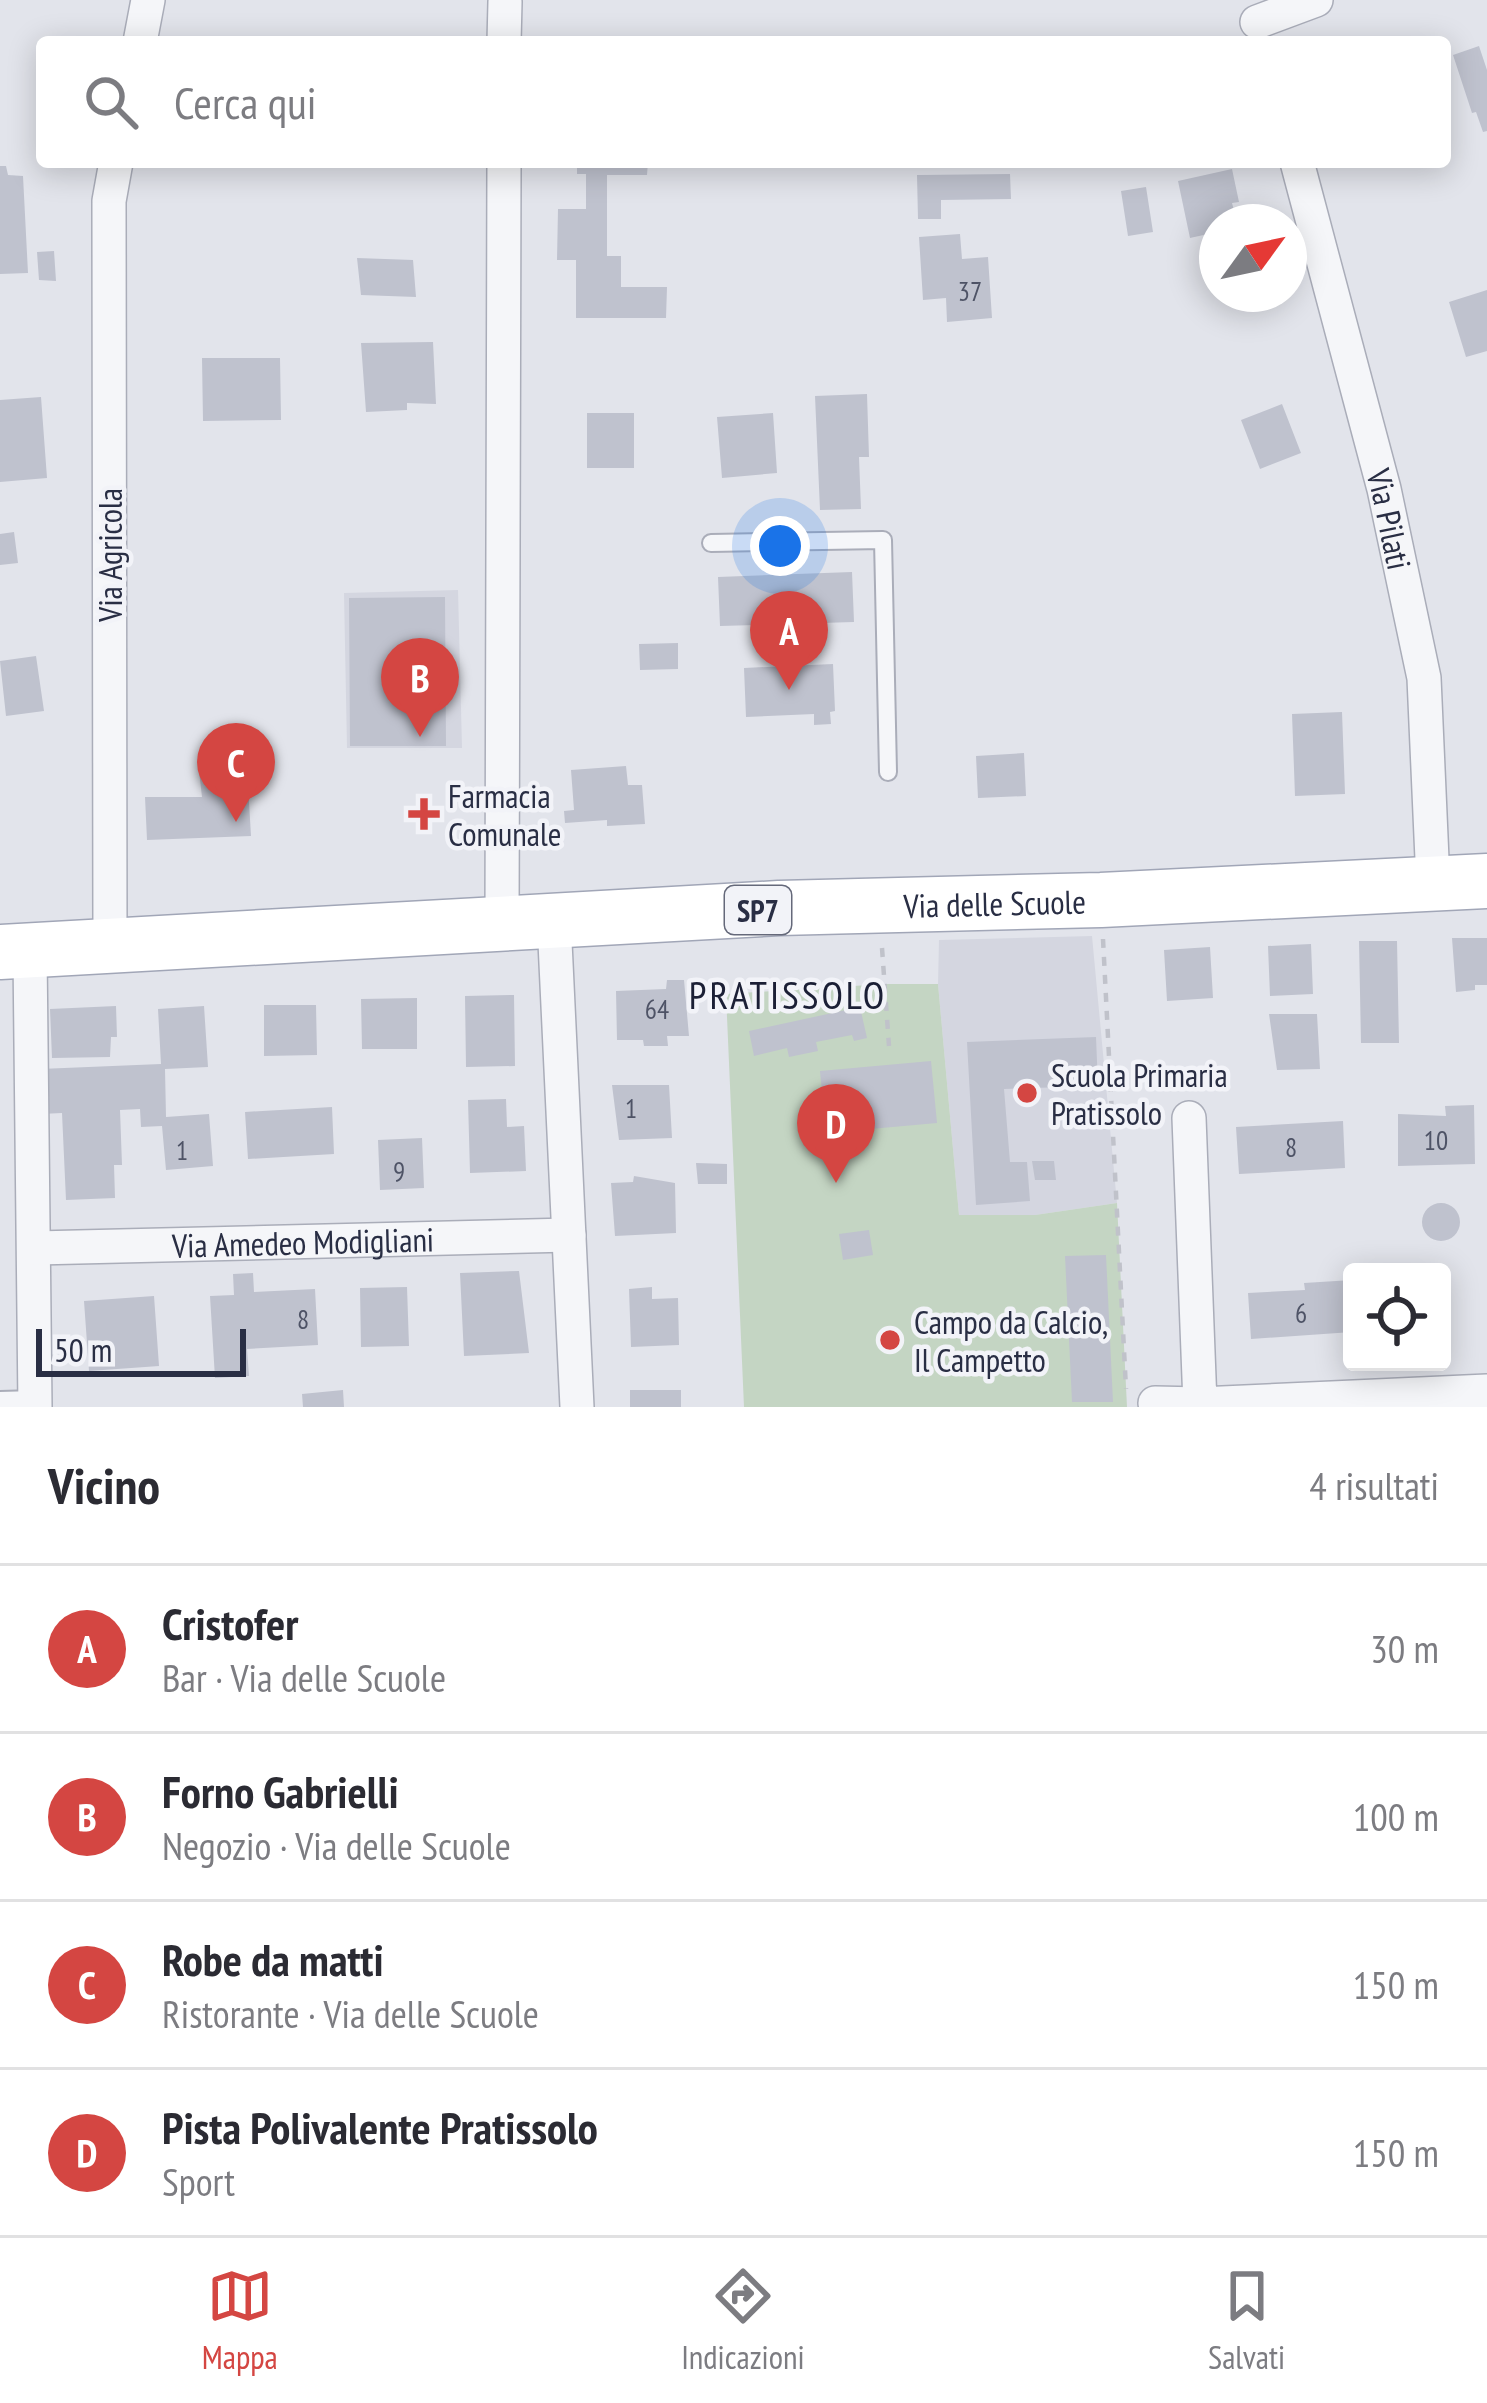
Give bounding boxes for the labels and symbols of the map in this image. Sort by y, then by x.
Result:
north arrow [1199,204,1307,312]
house number: 37 [958,274,982,308]
street label: Via Pilati [1358,463,1422,573]
street label: Via Agricola [88,488,131,623]
your location [750,516,810,576]
pin: A [750,591,828,690]
pin: B [381,638,459,737]
pin: C [197,723,275,822]
place label: Farmacia Comunale [448,774,561,855]
marker: Farmacia Comunale [411,801,437,827]
street label: Via delle Scuole [902,879,1086,926]
road number: SP7 [725,886,791,934]
district label: PRATISSOLO [689,969,887,1020]
house number: 64 [645,992,669,1026]
place label: Scuola Primaria Pratissolo [1051,1053,1228,1134]
marker: Scuola Primaria Pratissolo [1014,1080,1040,1106]
pin: D [797,1084,875,1183]
house number: 1 [625,1091,637,1125]
house number: 10 [1424,1123,1448,1157]
house number: 8 [1285,1130,1297,1164]
house number: 1 [176,1133,188,1167]
house number: 9 [393,1154,405,1188]
street label: Via Amedeo Modigliani [170,1217,435,1266]
house number: 6 [1295,1296,1307,1330]
place label: Campo da Calcio, Il Campetto [914,1300,1108,1381]
house number: 8 [297,1302,309,1336]
scale bar [36,1323,246,1376]
marker: Campo da Calcio, Il Campetto [877,1327,903,1353]

